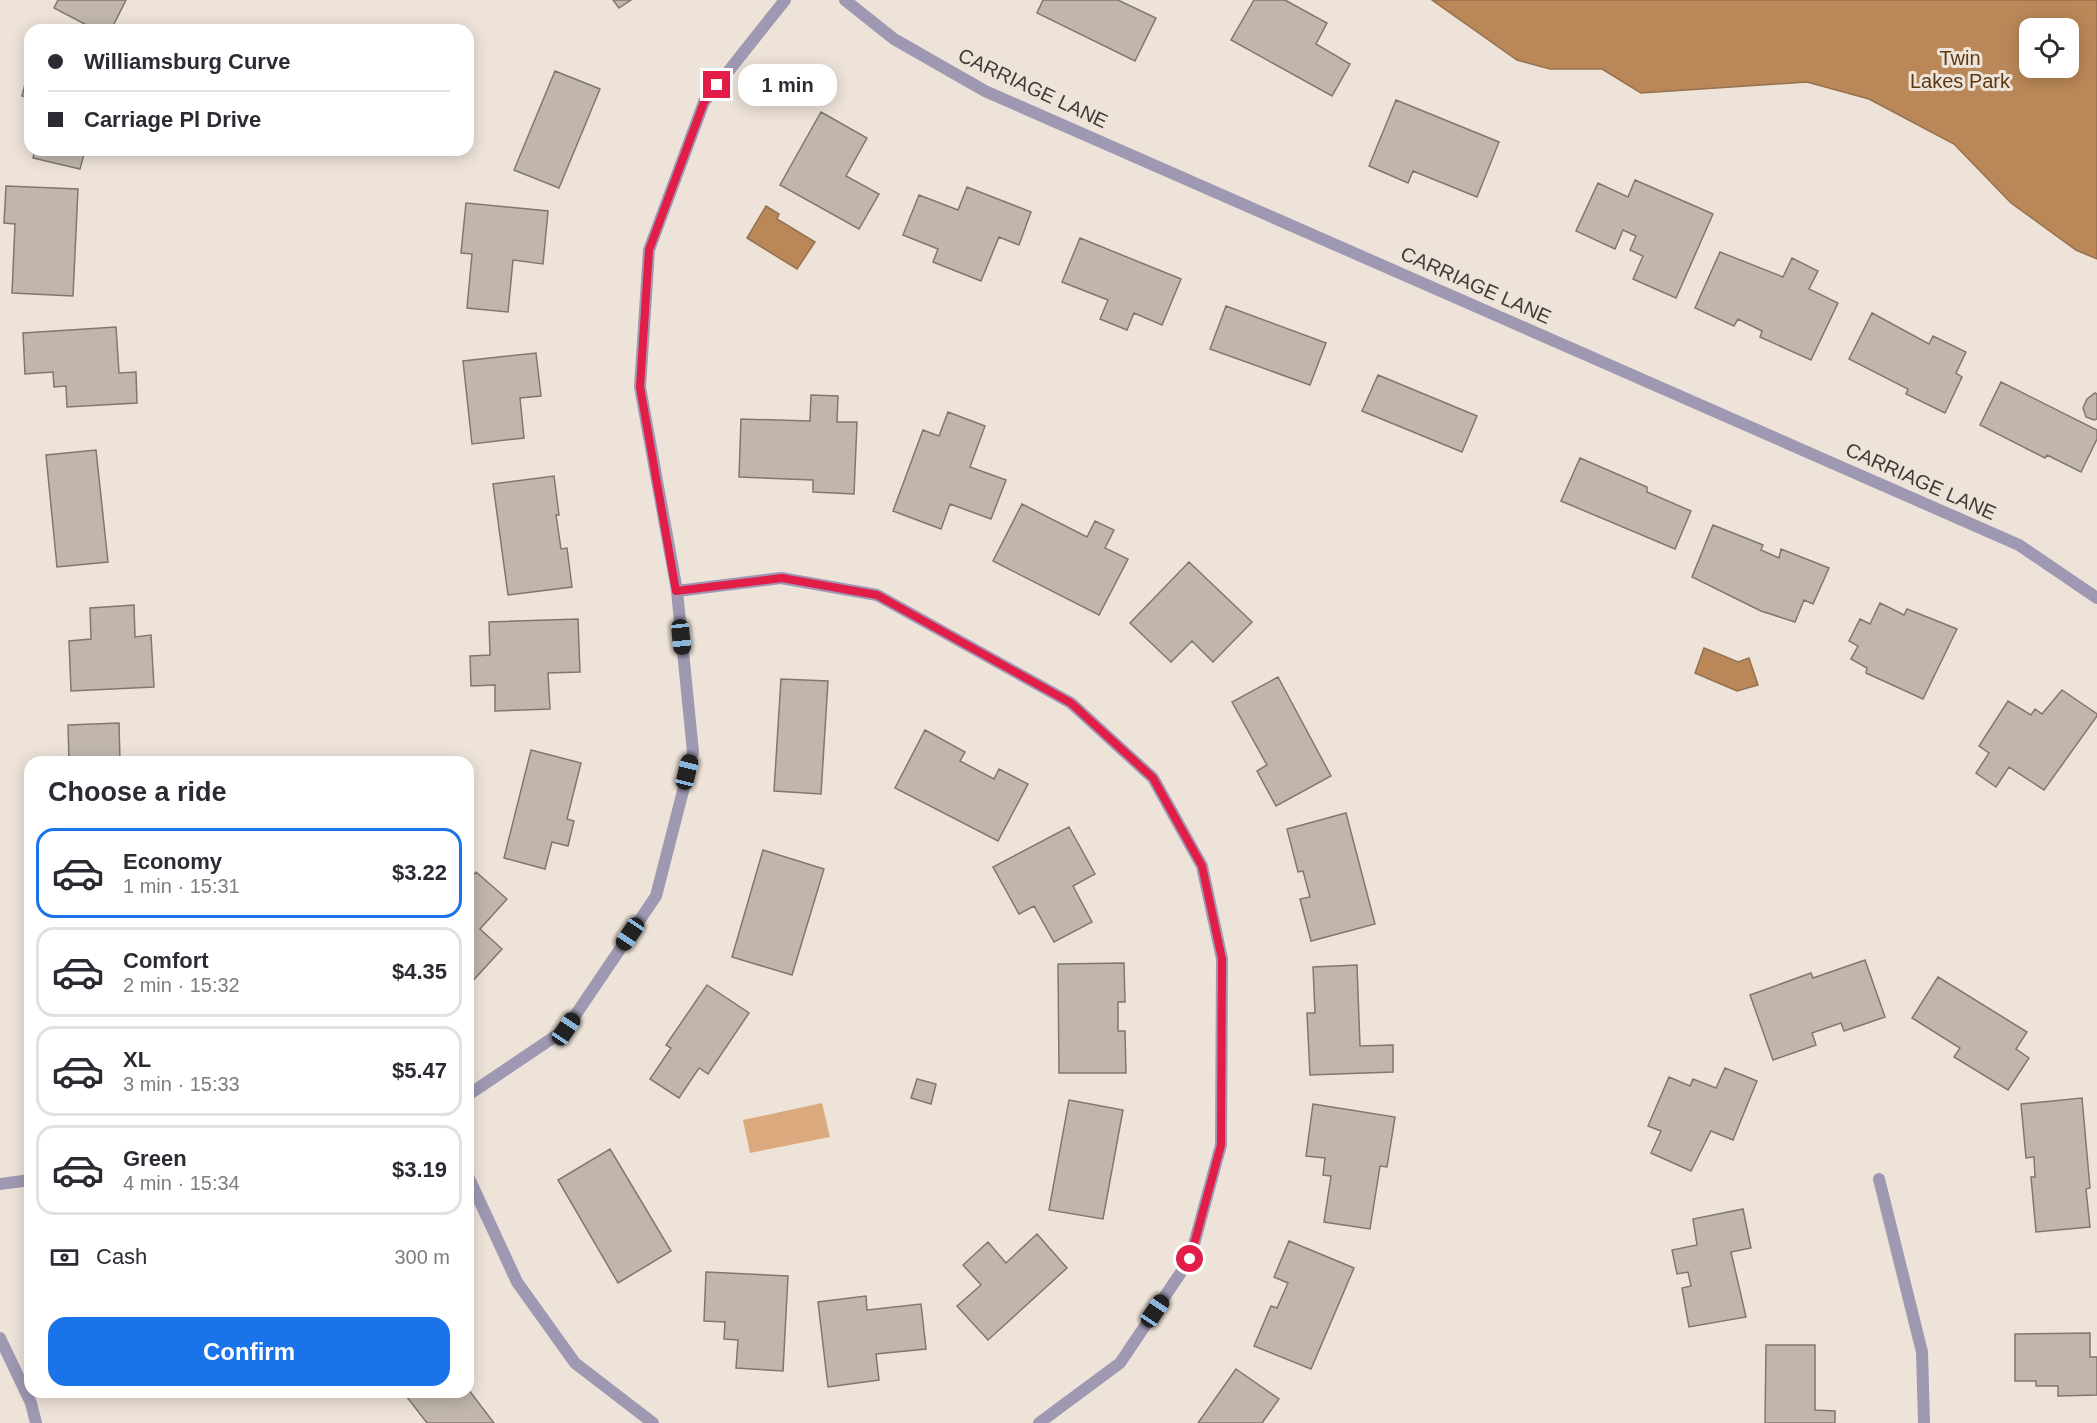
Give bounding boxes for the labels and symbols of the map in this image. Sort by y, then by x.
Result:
street label: CARRIAGE LANE [955,44,1111,132]
park label: Twin Lakes Park [1910,47,2011,92]
callout: 1 min [738,64,837,106]
route end [703,71,730,98]
street label: CARRIAGE LANE [1397,242,1555,328]
street label: CARRIAGE LANE [1842,438,2000,524]
car [670,618,692,656]
car [674,752,700,792]
car [612,914,648,954]
car [548,1009,584,1049]
route start [1176,1245,1203,1272]
car [1137,1291,1173,1331]

